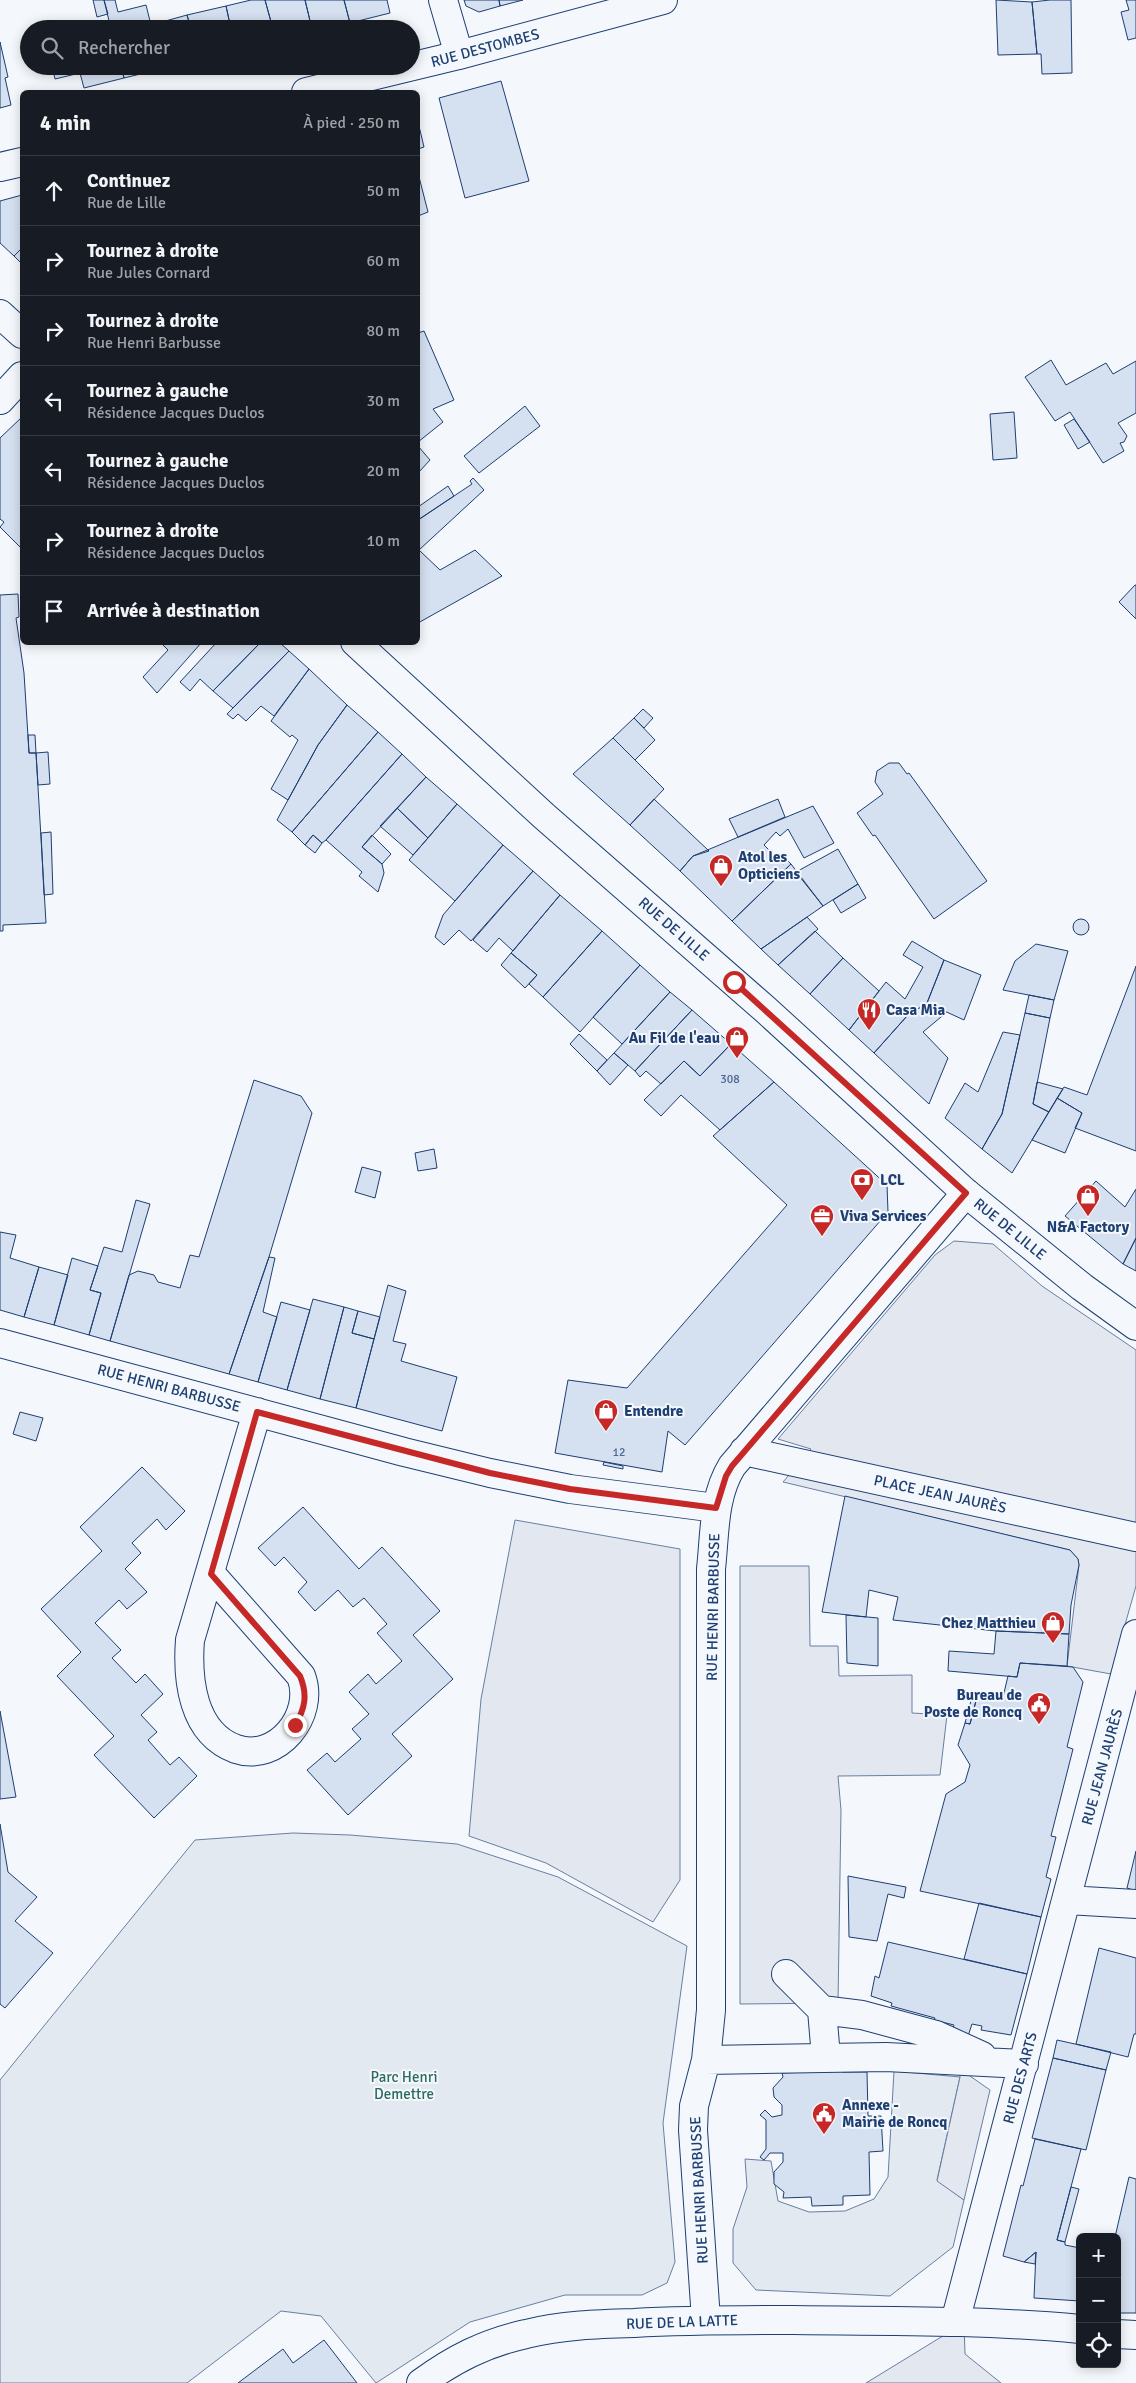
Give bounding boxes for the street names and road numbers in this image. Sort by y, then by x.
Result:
street label: RUE DESTOMBES [429,25,541,71]
street label: RUE DE LILLE [635,893,713,965]
street label: RUE DE LILLE [970,1194,1050,1264]
street label: RUE HENRI BARBUSSE [95,1360,243,1416]
street label: PLACE JEAN JAURÈS [872,1470,1008,1517]
street label: RUE HENRI BARBUSSE [703,1533,723,1681]
street label: RUE JEAN JAURÈS [1077,1707,1126,1827]
street label: RUE DES ARTS [999,2030,1041,2126]
street label: RUE HENRI BARBUSSE [686,2116,712,2264]
street label: RUE DE LA LATTE [626,2311,738,2333]

